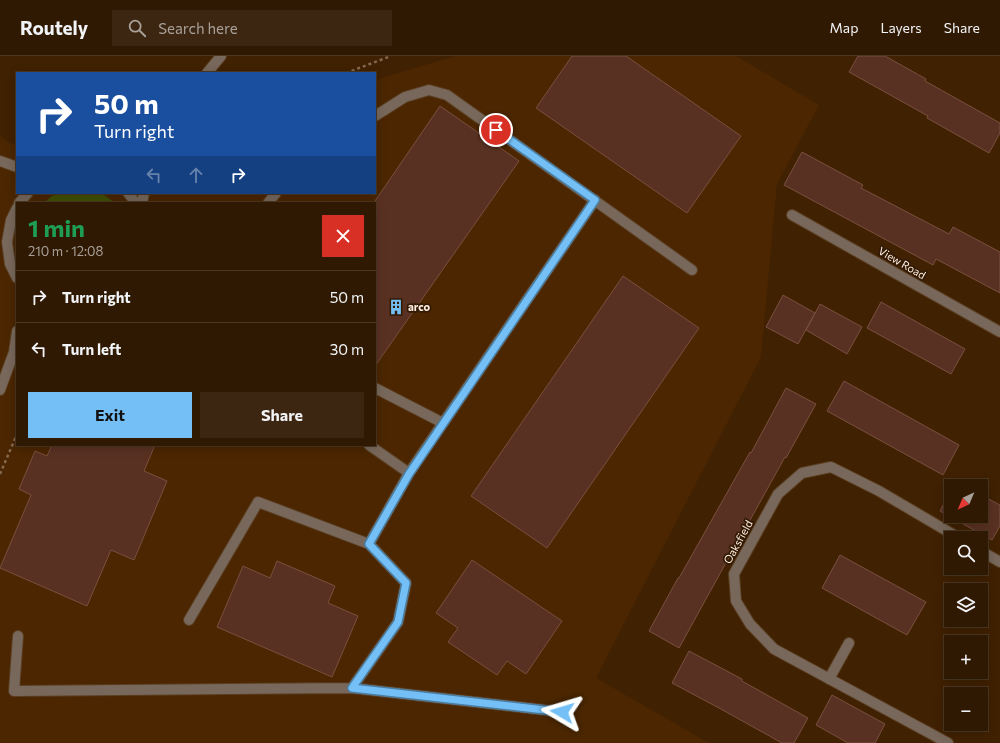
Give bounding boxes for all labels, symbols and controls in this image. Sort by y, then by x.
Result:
search box [112,10,392,46]
text: Routely [20,16,88,39]
icon: search [126,17,148,39]
text: Search here [158,19,238,37]
text: Map [830,19,858,36]
text: Layers [880,19,922,36]
text: Share [944,19,980,36]
text: 50 m [94,86,159,120]
icon: right [28,88,80,140]
pin [479,113,513,147]
icon: arrive [485,119,507,141]
text: Turn right [94,120,174,142]
icon: left [143,164,165,186]
icon: ahead [185,164,207,186]
icon: right [227,164,249,186]
text: 1 min [28,213,85,242]
button: close [322,215,364,257]
text: 210 m · 12:08 [28,243,103,259]
street label: View Road [876,244,928,281]
icon: right [28,286,50,308]
text: Turn right [62,288,131,306]
text: 50 m [330,288,364,306]
building icon: arco [387,298,405,316]
place label: arco [408,300,431,313]
icon: left [28,338,50,360]
text: Turn left [62,340,121,358]
text: 30 m [330,340,364,358]
button: Exit [28,392,192,438]
button: Share [200,392,364,438]
north arrow [944,479,988,523]
map controls [944,479,988,731]
street label: Oaksfield [720,518,755,566]
button: search [944,531,988,575]
button: layers [944,583,988,627]
button: + [944,635,988,679]
button: − [944,687,988,731]
position arrow [541,691,583,733]

